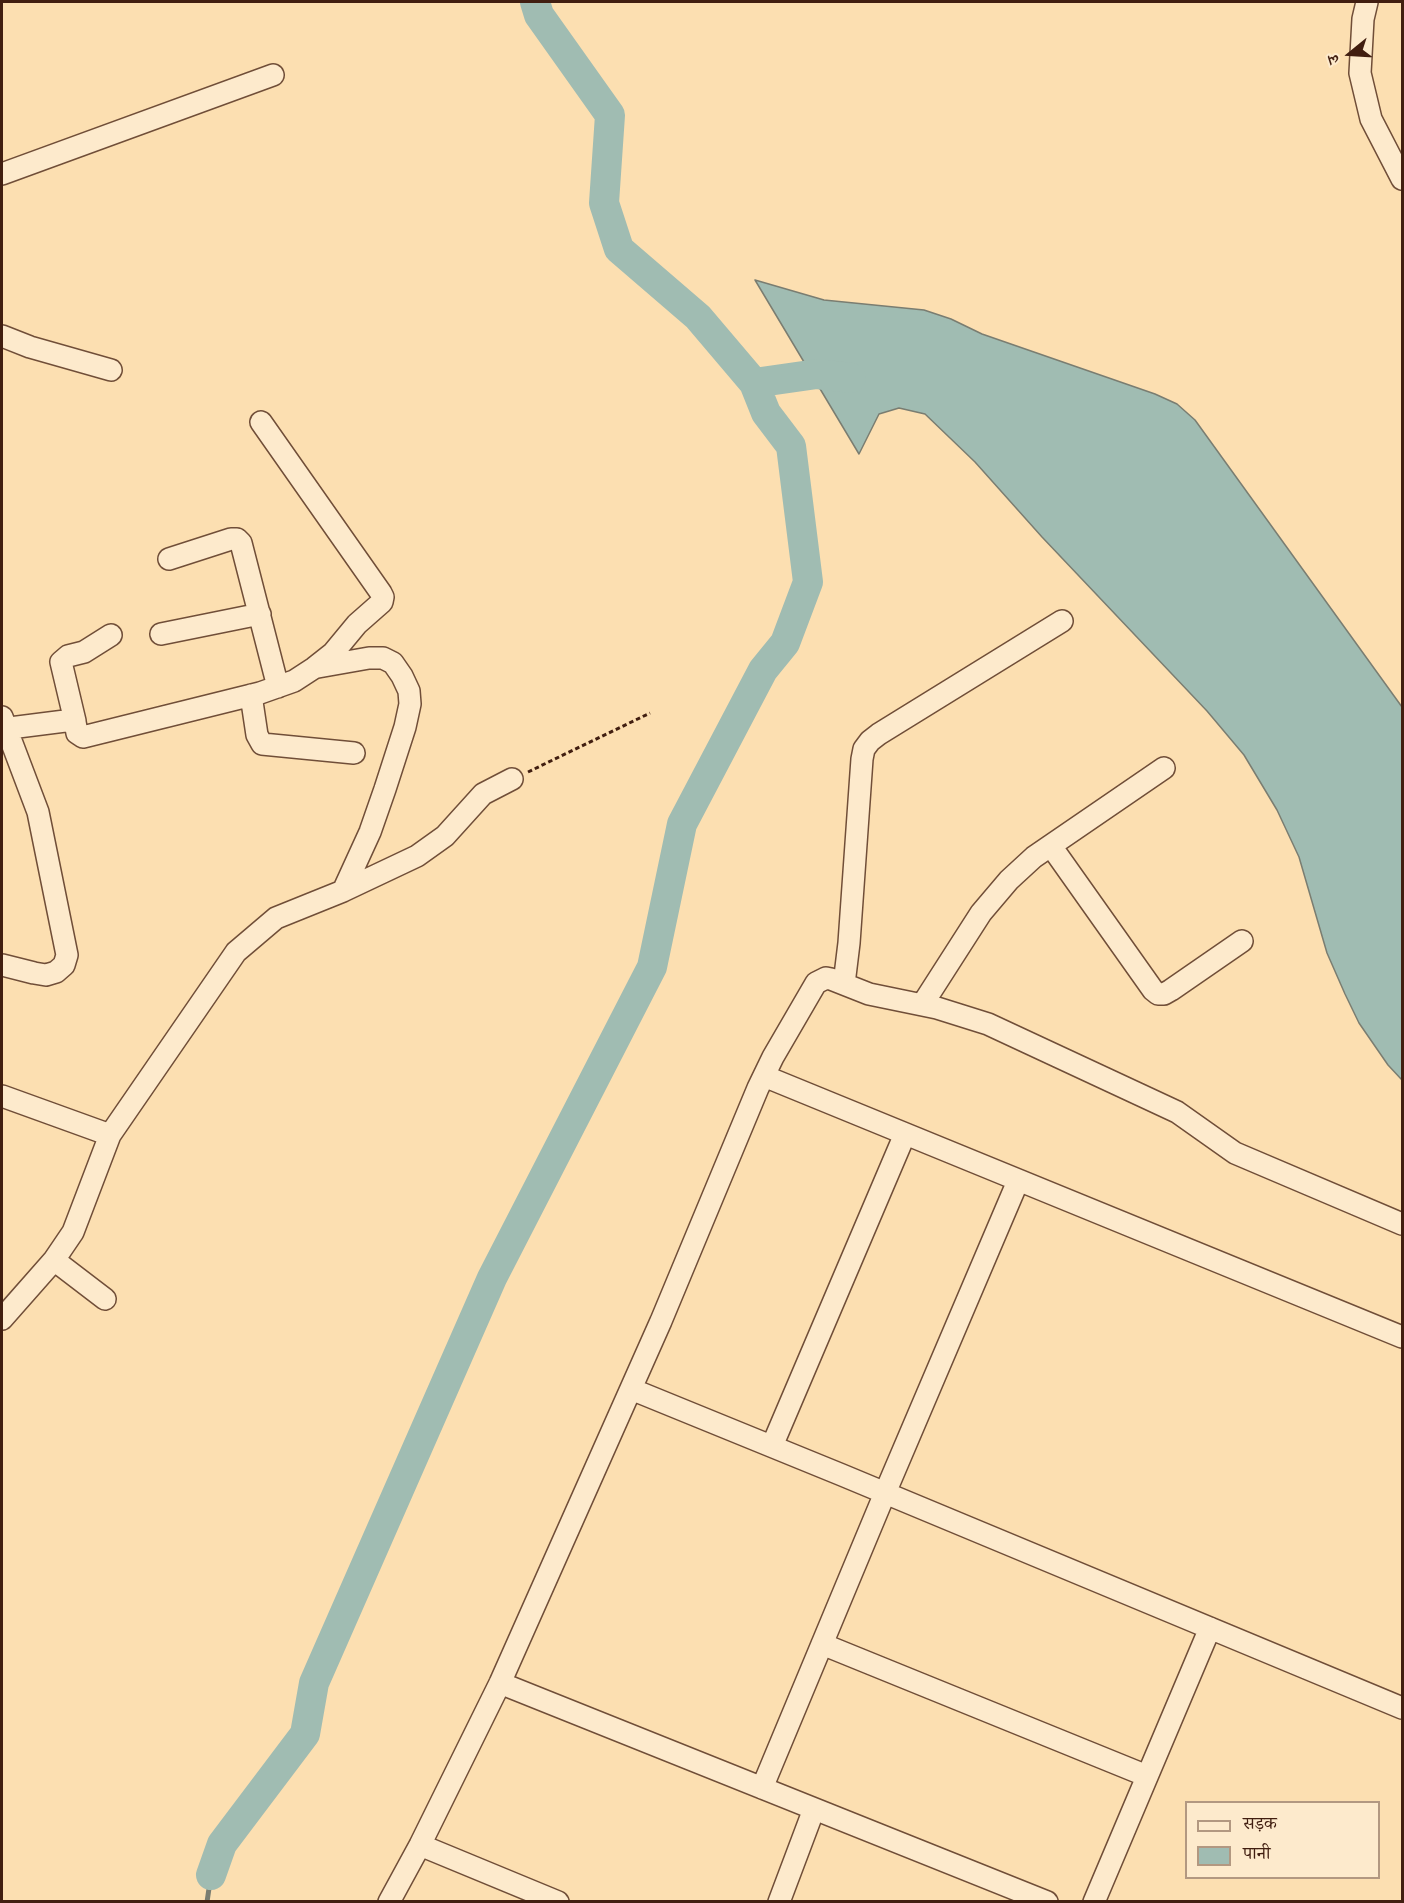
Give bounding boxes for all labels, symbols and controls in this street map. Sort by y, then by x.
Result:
north arrow [1320,24,1380,84]
text: उ [1322,53,1344,67]
legend [1185,1801,1380,1879]
text: सड़क [1243,1812,1277,1834]
text: पानी [1243,1842,1270,1864]

